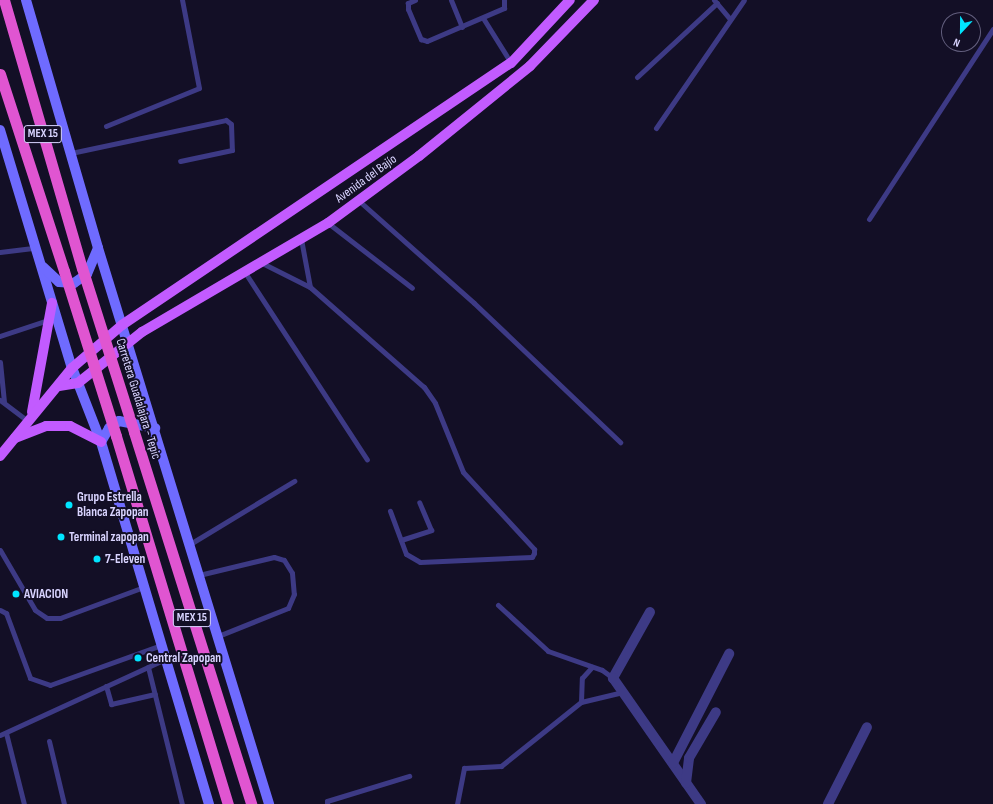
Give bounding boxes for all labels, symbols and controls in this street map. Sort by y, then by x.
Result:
north arrow [941,12,981,52]
text: N [952,36,962,50]
road number: MEX 15 [23,124,63,144]
street label: Avenida del Bajío [332,151,400,207]
street label: Carretera Guadalajara - Tepic [112,337,164,461]
place label: Grupo Estrella Blanca Zapopan [77,490,149,521]
marker: Grupo Estrella Blanca Zapopan [64,500,74,510]
place label: Terminal zapopan [69,529,149,545]
marker: Terminal zapopan [56,532,66,542]
place label: 7-Eleven [105,551,145,567]
marker: 7-Eleven [92,554,102,564]
place label: AVIACION [24,586,68,602]
marker: AVIACION [11,589,21,599]
road number: MEX 15 [172,608,212,628]
place label: Central Zapopan [146,650,221,666]
marker: Central Zapopan [133,653,143,663]

